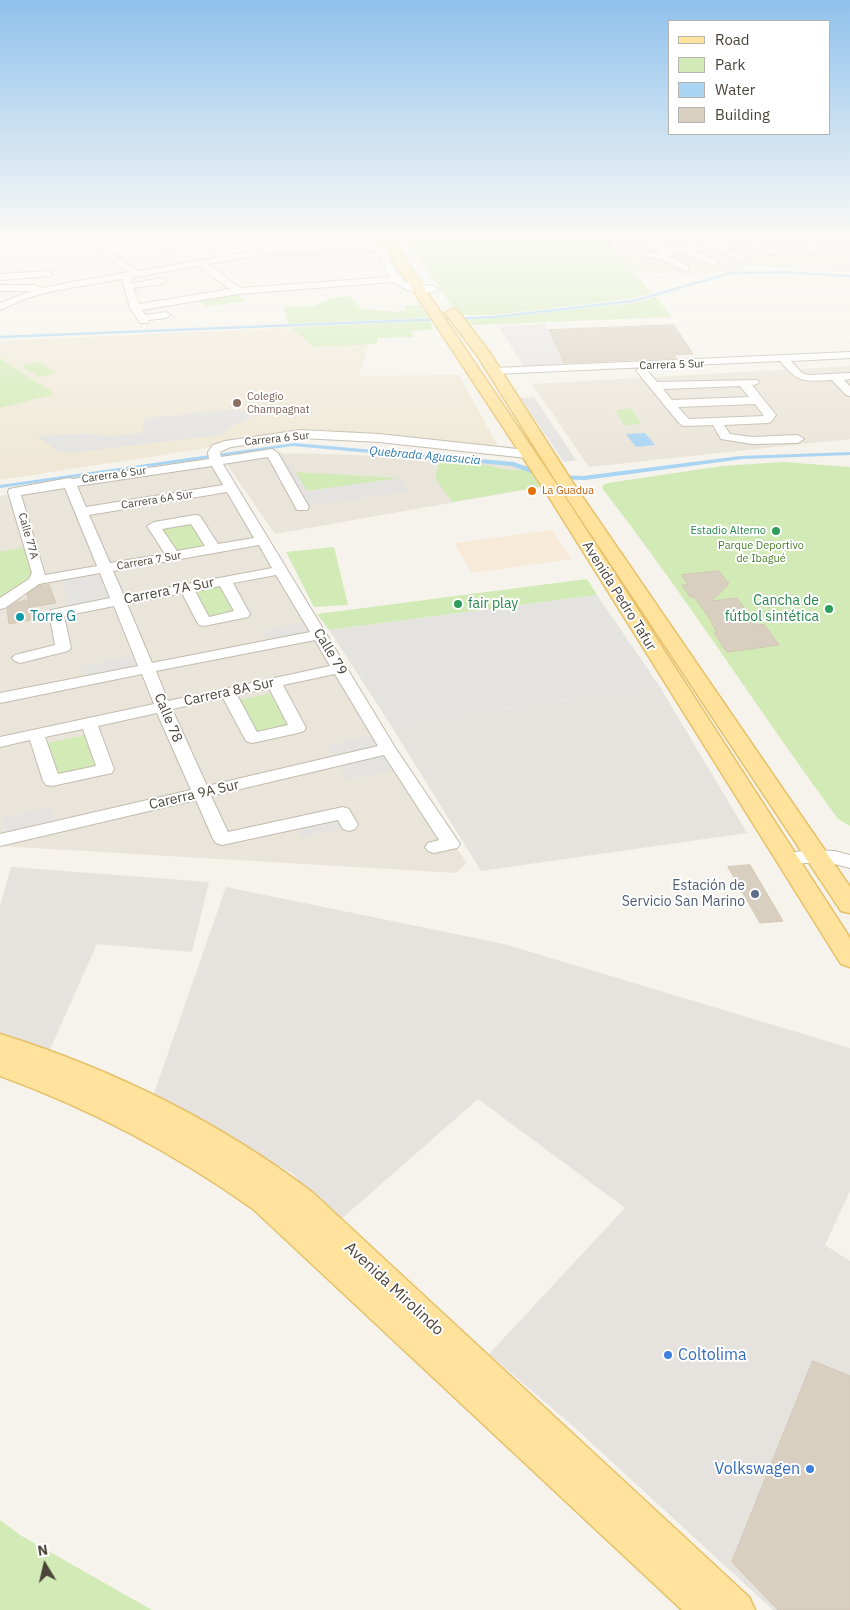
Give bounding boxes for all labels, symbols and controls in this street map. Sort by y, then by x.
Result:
legend [668,20,830,135]
text: Road [715,30,750,49]
text: Park [715,55,745,74]
text: Water [715,80,755,99]
text: Building [715,105,770,124]
street label: Carrera 5 Sur [639,357,705,373]
place label: Colegio Champagnat [247,390,310,416]
marker: Colegio Champagnat [231,397,243,409]
street label: Carrera 6 Sur [244,429,310,449]
water label: Quebrada Aguasucia [369,444,481,468]
street label: Carerra 6 Sur [81,464,147,486]
place label: La Guadua [542,484,594,498]
marker: La Guadua [526,485,538,497]
street label: Carrera 6A Sur [120,488,194,512]
street label: Calle 77A [15,511,41,561]
place label: Estadio Alterno [690,524,766,538]
marker: Estadio Alterno [770,525,782,537]
street label: Avenida Pedro Tafur [579,538,659,654]
park label: Parque Deportivo de Ibagué [718,539,804,565]
street label: Carrera 7 Sur [116,549,182,573]
street label: Carrera 7A Sur [122,574,216,608]
place label: Cancha de fútbol sintética [725,593,819,626]
place label: fair play [468,596,518,612]
marker: fair play [452,598,464,610]
marker: Cancha de fútbol sintética [823,603,835,615]
place label: Torre G [30,609,76,625]
marker: Torre G [14,611,26,623]
street label: Calle 79 [310,626,350,678]
street label: Carrera 8A Sur [182,674,276,710]
street label: Calle 78 [150,691,186,745]
street label: Carerra 9A Sur [147,776,241,814]
place label: Estación de Servicio San Marino [622,878,745,910]
marker: Estación de Servicio San Marino [749,888,761,900]
street label: Avenida Mirolindo [340,1238,448,1340]
place label: Coltolima [678,1345,747,1365]
marker: Coltolima [662,1349,674,1361]
place label: Volkswagen [715,1459,800,1479]
marker: Volkswagen [804,1463,816,1475]
north arrow [20,1540,70,1590]
text: N [36,1541,49,1560]

